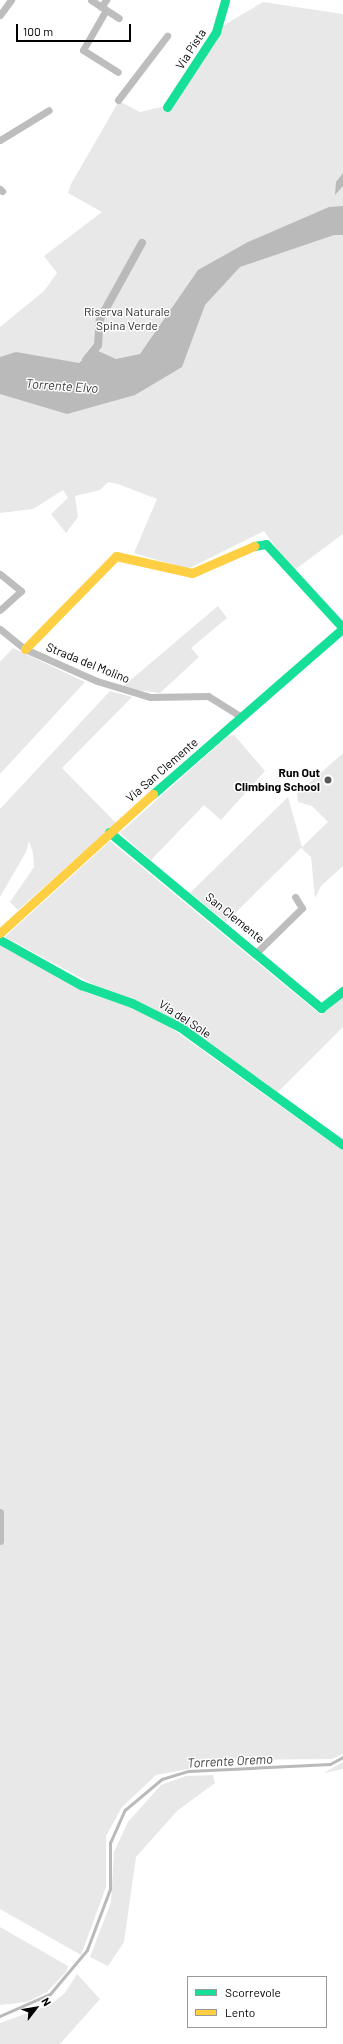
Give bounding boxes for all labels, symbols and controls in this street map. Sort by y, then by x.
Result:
scale bar [18,16,133,42]
text: 100 m [23,24,53,38]
street label: Via Pista [173,26,209,72]
park label: Riserva Naturale Spina Verde [84,305,170,333]
water label: Torrente Elvo [25,376,99,396]
street label: Strada del Molino [44,640,132,686]
street label: Via San Clemente [123,735,201,805]
place label: Run Out Climbing School [235,766,320,794]
marker: Run Out Climbing School [323,775,333,785]
street label: San Clemente [203,890,267,946]
street label: Via del Sole [156,997,214,1041]
water label: Torrente Oremo [187,1751,273,1771]
legend [187,1976,327,2028]
text: Scorrevole [225,1985,281,1999]
north arrow [16,1988,56,2028]
text: N [39,1995,54,2008]
text: Lento [225,2005,255,2019]

